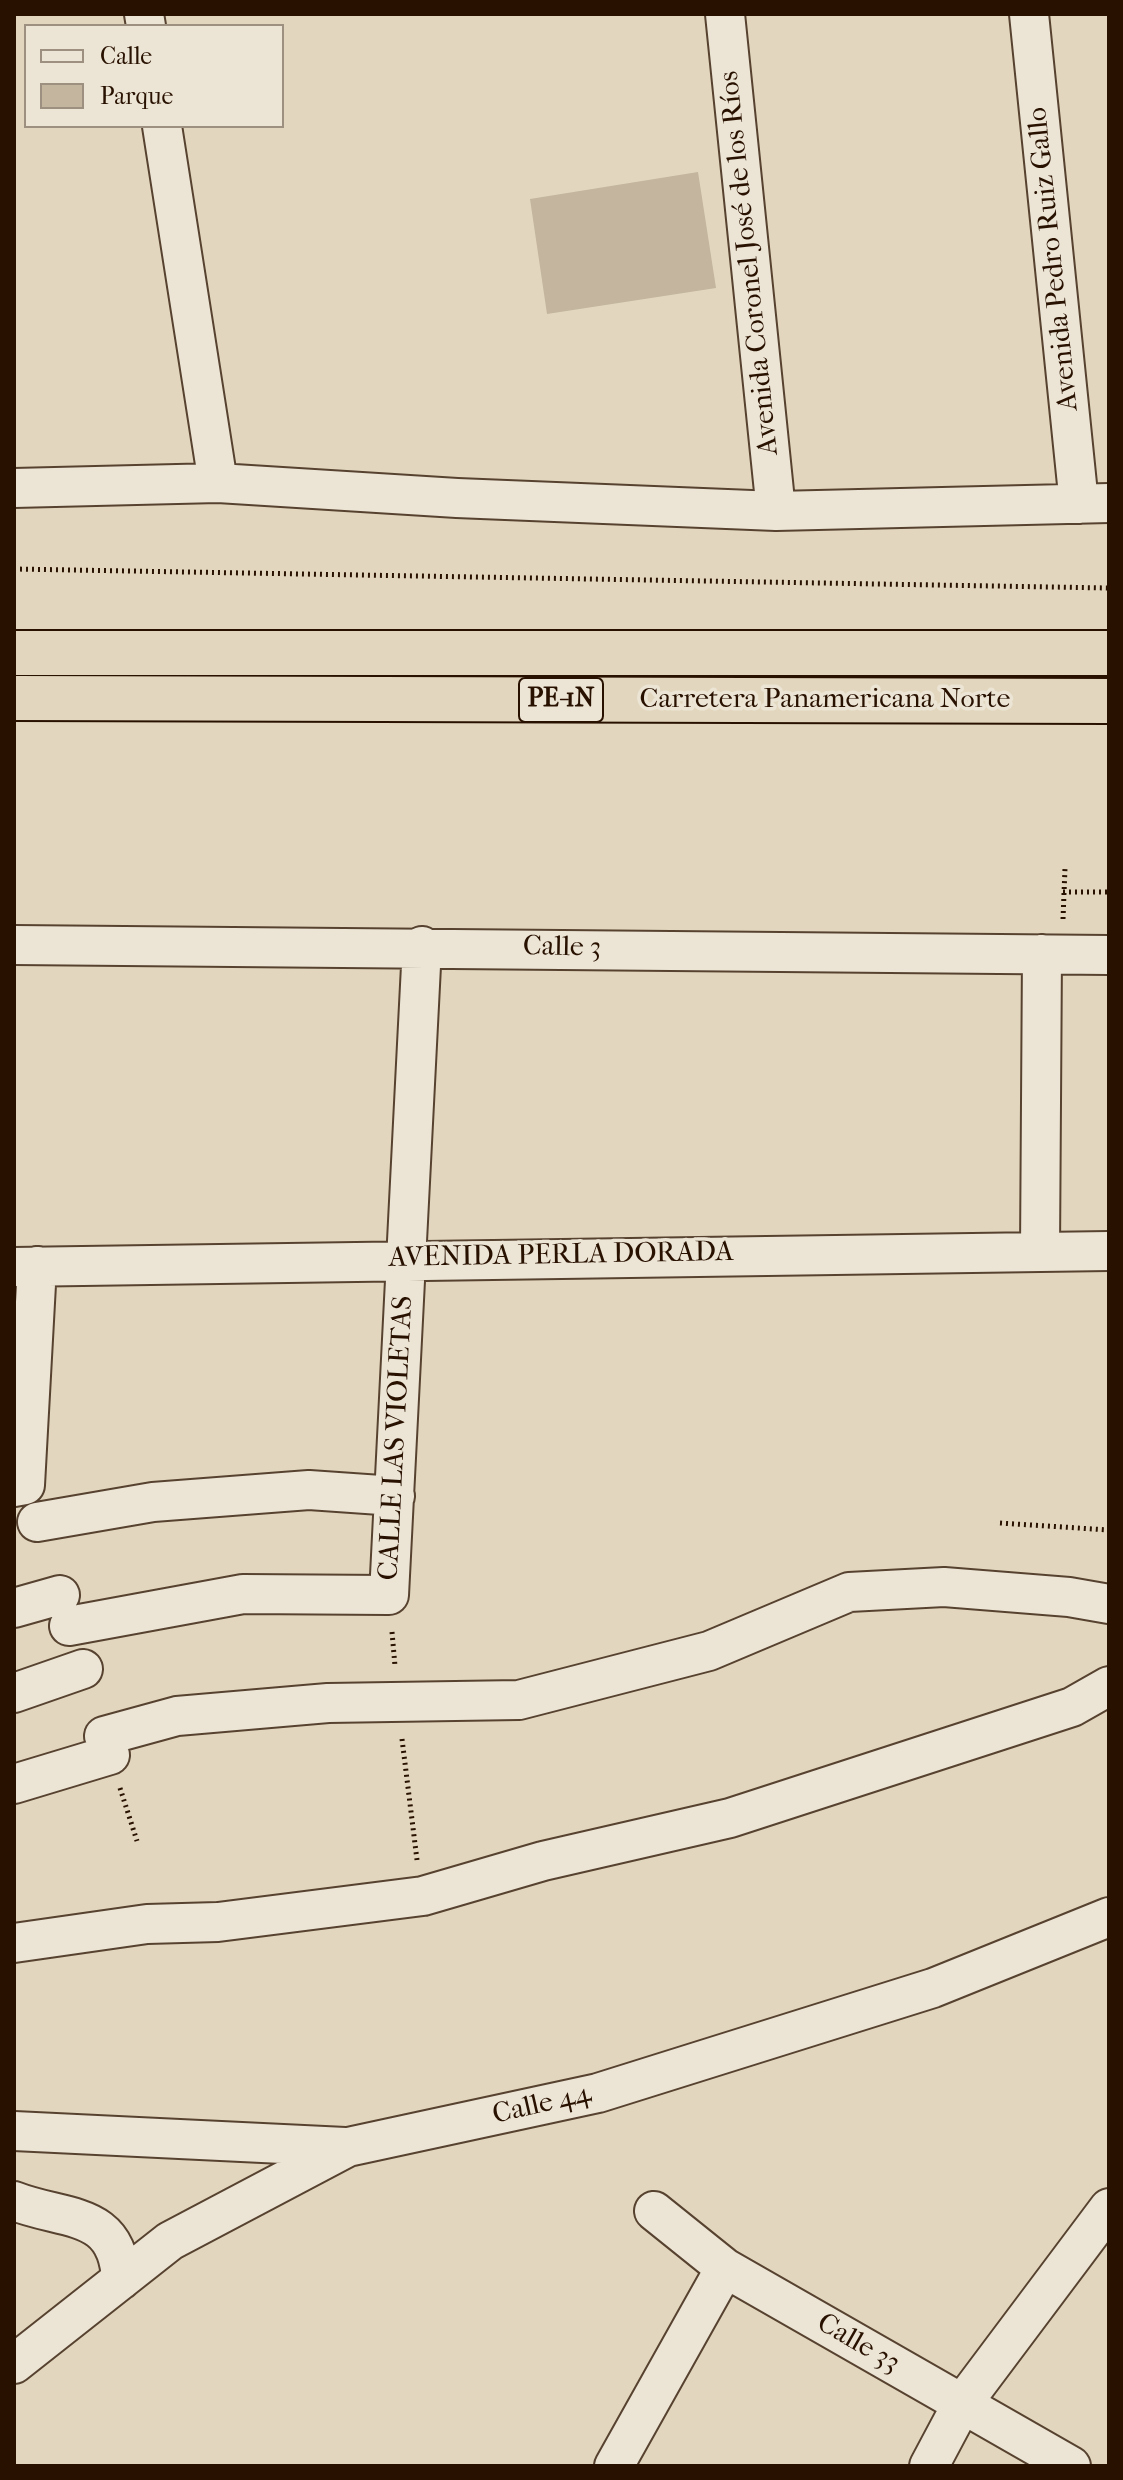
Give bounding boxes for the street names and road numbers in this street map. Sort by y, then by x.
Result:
street label: Avenida Coronel José de los Ríos [713,69,787,457]
street label: Avenida Pedro Ruiz Gallo [1021,105,1087,413]
road number: PE-1N [519,678,603,722]
street label: Carretera Panamericana Norte [640,683,1010,717]
street label: Calle 3 [523,931,601,965]
street label: AVENIDA PERLA DORADA [388,1236,734,1276]
street label: CALLE LAS VIOLETAS [373,1295,421,1581]
street label: Calle 44 [489,2077,595,2133]
street label: Calle 33 [811,2307,905,2381]

